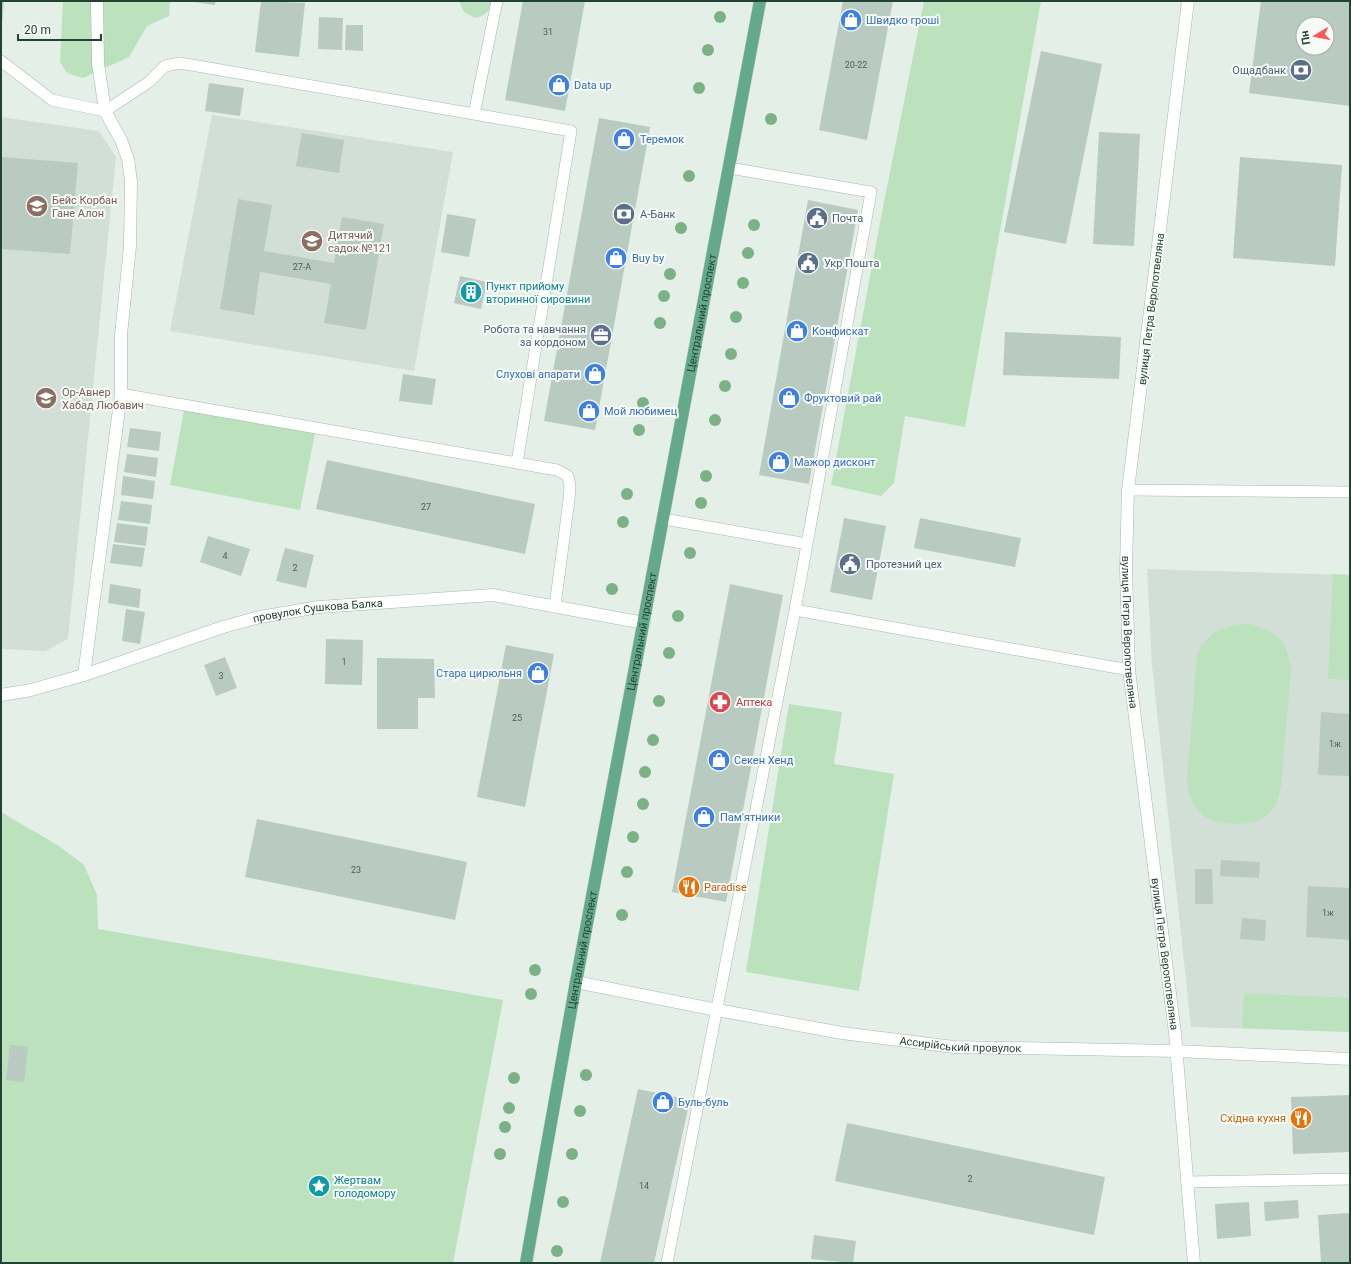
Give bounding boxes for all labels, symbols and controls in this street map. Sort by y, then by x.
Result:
shop icon: Швидко гроші [838,7,864,33]
place label: Швидко гроші [866,14,939,27]
scale bar [18,16,101,42]
north arrow [1295,16,1335,56]
text: 20 m [24,23,51,37]
house number: 31 [543,27,553,37]
text: Пн [1298,30,1313,46]
bank icon: Ощадбанк [1288,57,1314,83]
house number: 20-22 [845,60,867,70]
place label: Ощадбанк [1232,64,1286,77]
shop icon: Data up [546,72,572,98]
place label: Data up [574,79,612,92]
shop icon: Теремок [611,126,637,152]
place label: Теремок [640,133,684,146]
school or university icon: Бейс Корбан Гане Алон [24,193,50,219]
place label: Бейс Корбан Гане Алон [52,194,117,220]
bank icon: А-Банк [611,201,637,227]
public building icon: Почта [804,205,830,231]
place label: А-Банк [640,208,675,221]
place label: Почта [832,212,863,225]
school or university icon: Дитячий садок №121 [299,228,325,254]
place label: Дитячий садок №121 [328,229,391,255]
street label: вулиця Петра Веропотвеляна [1136,232,1167,386]
shop icon: Buy by [603,245,629,271]
public building icon: Укр Пошта [795,250,821,276]
place label: Buy by [632,252,665,265]
street label: Центральний проспект [685,252,720,373]
place label: Укр Пошта [824,257,879,270]
house number: 27-А [293,262,311,272]
building icon: Пункт прийому вторинної сировини [458,279,484,305]
place label: Пункт прийому вторинної сировини [486,280,590,306]
shop icon: Конфискат [784,318,810,344]
office icon: Робота та навчання за кордоном [588,322,614,348]
place label: Робота та навчання за кордоном [483,323,586,349]
place label: Конфискат [812,325,869,338]
shop icon: Слухові апарати [582,361,608,387]
place label: Слухові апарати [496,368,580,381]
school or university icon: Ор-Авнер Хабад Любавич [33,385,59,411]
shop icon: Фруктовий рай [776,385,802,411]
place label: Ор-Авнер Хабад Любавич [62,386,144,412]
place label: Фруктовий рай [804,392,881,405]
shop icon: Мой любимец [576,398,602,424]
place label: Мой любимец [604,405,678,418]
shop icon: Мажор дисконт [766,449,792,475]
place label: Мажор дисконт [794,456,876,469]
house number: 27 [421,502,431,512]
house number: 4 [222,551,228,561]
public building icon: Протезний цех [837,551,863,577]
street label: вулиця Петра Веропотвеляна [1119,556,1140,709]
place label: Протезний цех [866,558,943,571]
house number: 2 [292,563,298,573]
street label: Центральний проспект [625,571,660,692]
street label: провулок Сушкова Балка [251,597,383,626]
house number: 1 [341,657,347,667]
shop icon: Стара цирюльня [525,660,551,686]
place label: Стара цирюльня [436,667,522,680]
house number: 3 [218,671,224,681]
pharmacy icon: Аптека [707,689,733,715]
place label: Аптека [736,696,772,709]
house number: 25 [512,713,522,723]
house number: 1ж [1329,739,1341,749]
shop icon: Секен Хенд [706,747,732,773]
place label: Секен Хенд [734,754,794,767]
shop icon: Пам'ятники [691,804,717,830]
place label: Пам'ятники [720,811,780,824]
house number: 23 [351,865,361,875]
restaurant icon: Paradise [676,874,702,900]
street label: вулиця Петра Веропотвеляна [1148,877,1181,1031]
place label: Paradise [704,881,747,894]
street label: Центральний проспект [565,889,600,1010]
house number: 1ж [1322,908,1334,918]
street label: Ассирійський провулок [899,1034,1021,1055]
shop icon: Буль-буль [650,1089,676,1115]
place label: Буль-буль [678,1096,729,1109]
restaurant icon: Східна кухня [1288,1105,1314,1131]
place label: Східна кухня [1220,1112,1286,1125]
place icon: Жертвам голодомору [306,1173,332,1199]
place label: Жертвам голодомору [334,1174,396,1200]
house number: 2 [967,1174,973,1184]
house number: 14 [639,1181,649,1191]

